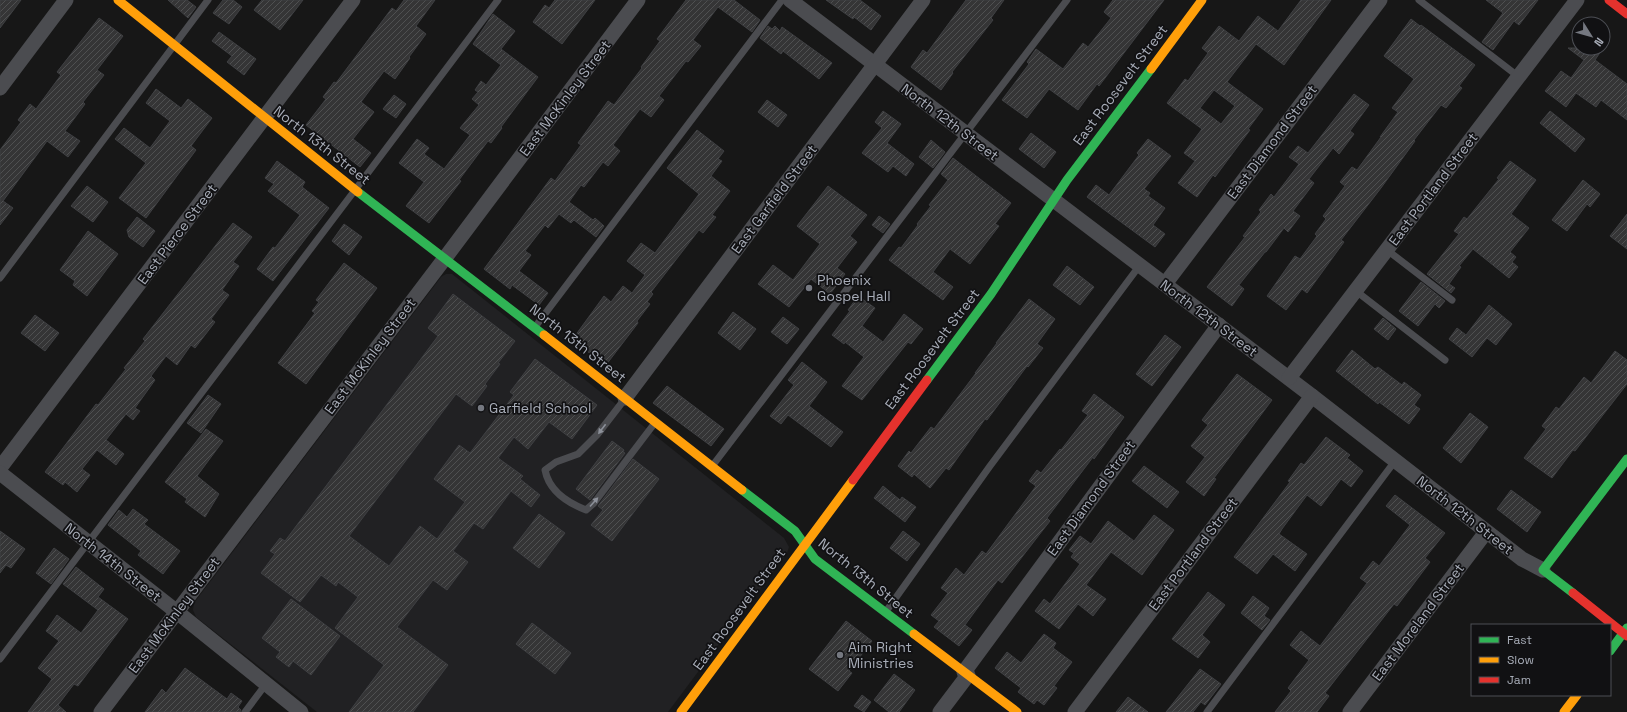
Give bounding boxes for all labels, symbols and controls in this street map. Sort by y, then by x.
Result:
north arrow [1571,16,1611,56]
street label: East Roosevelt Street [1069,21,1171,149]
text: N [1591,35,1607,49]
street label: East McKinley Street [515,36,615,160]
street label: North 12th Street [898,79,1002,165]
street label: East Diamond Street [1223,81,1321,203]
street label: North 13th Street [270,102,374,188]
street label: East Portland Street [1385,129,1481,249]
street label: East Garfield Street [727,141,821,257]
street label: East Pierce Street [133,180,221,288]
place label: Phoenix Gospel Hall [817,271,891,305]
street label: North 12th Street [1157,275,1261,361]
marker: Phoenix Gospel Hall [804,283,814,293]
street label: East Roosevelt Street [881,285,983,413]
street label: East McKinley Street [320,294,420,418]
street label: North 13th Street [526,300,630,386]
place label: Garfield School [489,399,591,417]
marker: Garfield School [476,403,486,413]
one-way arrow [598,424,606,434]
street label: East Diamond Street [1043,437,1139,559]
street label: North 12th Street [1413,472,1517,558]
street label: East Portland Street [1145,494,1241,614]
one-way arrow [589,497,599,507]
street label: North 14th Street [61,519,165,605]
street label: North 13th Street [815,534,917,622]
street label: East Roosevelt Street [689,544,789,674]
street label: East McKinley Street [124,553,224,677]
street label: East Moreland Street [1368,560,1468,684]
legend [1471,624,1611,696]
text: Fast [1507,632,1532,648]
place label: Aim Right Ministries [848,638,914,672]
marker: Aim Right Ministries [835,650,845,660]
text: Slow [1507,652,1534,668]
text: Jam [1507,672,1531,688]

